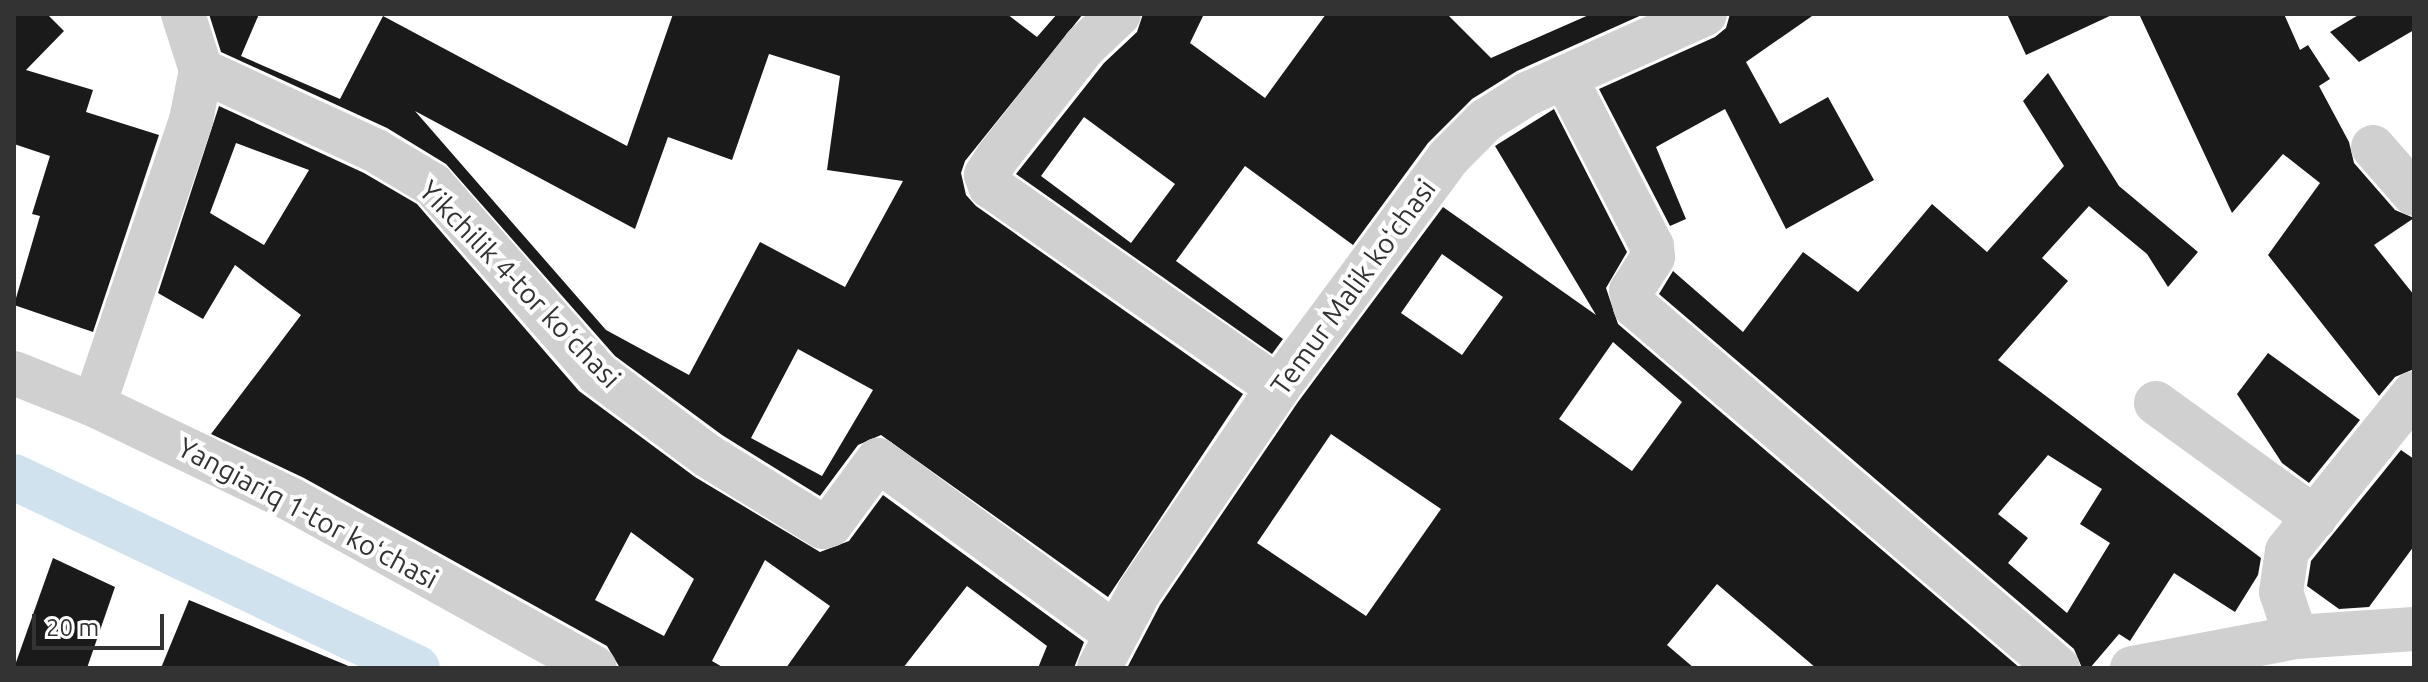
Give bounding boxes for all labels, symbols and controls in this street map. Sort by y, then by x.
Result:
street label: Temur Malik koʻchasi [1263,172,1443,402]
street label: Yikchilik 4-tor koʻchasi [412,173,628,395]
street label: Yangiariq 1-tor koʻchasi [172,430,444,596]
scale bar [36,598,168,648]
text: 20 m [46,614,99,641]

